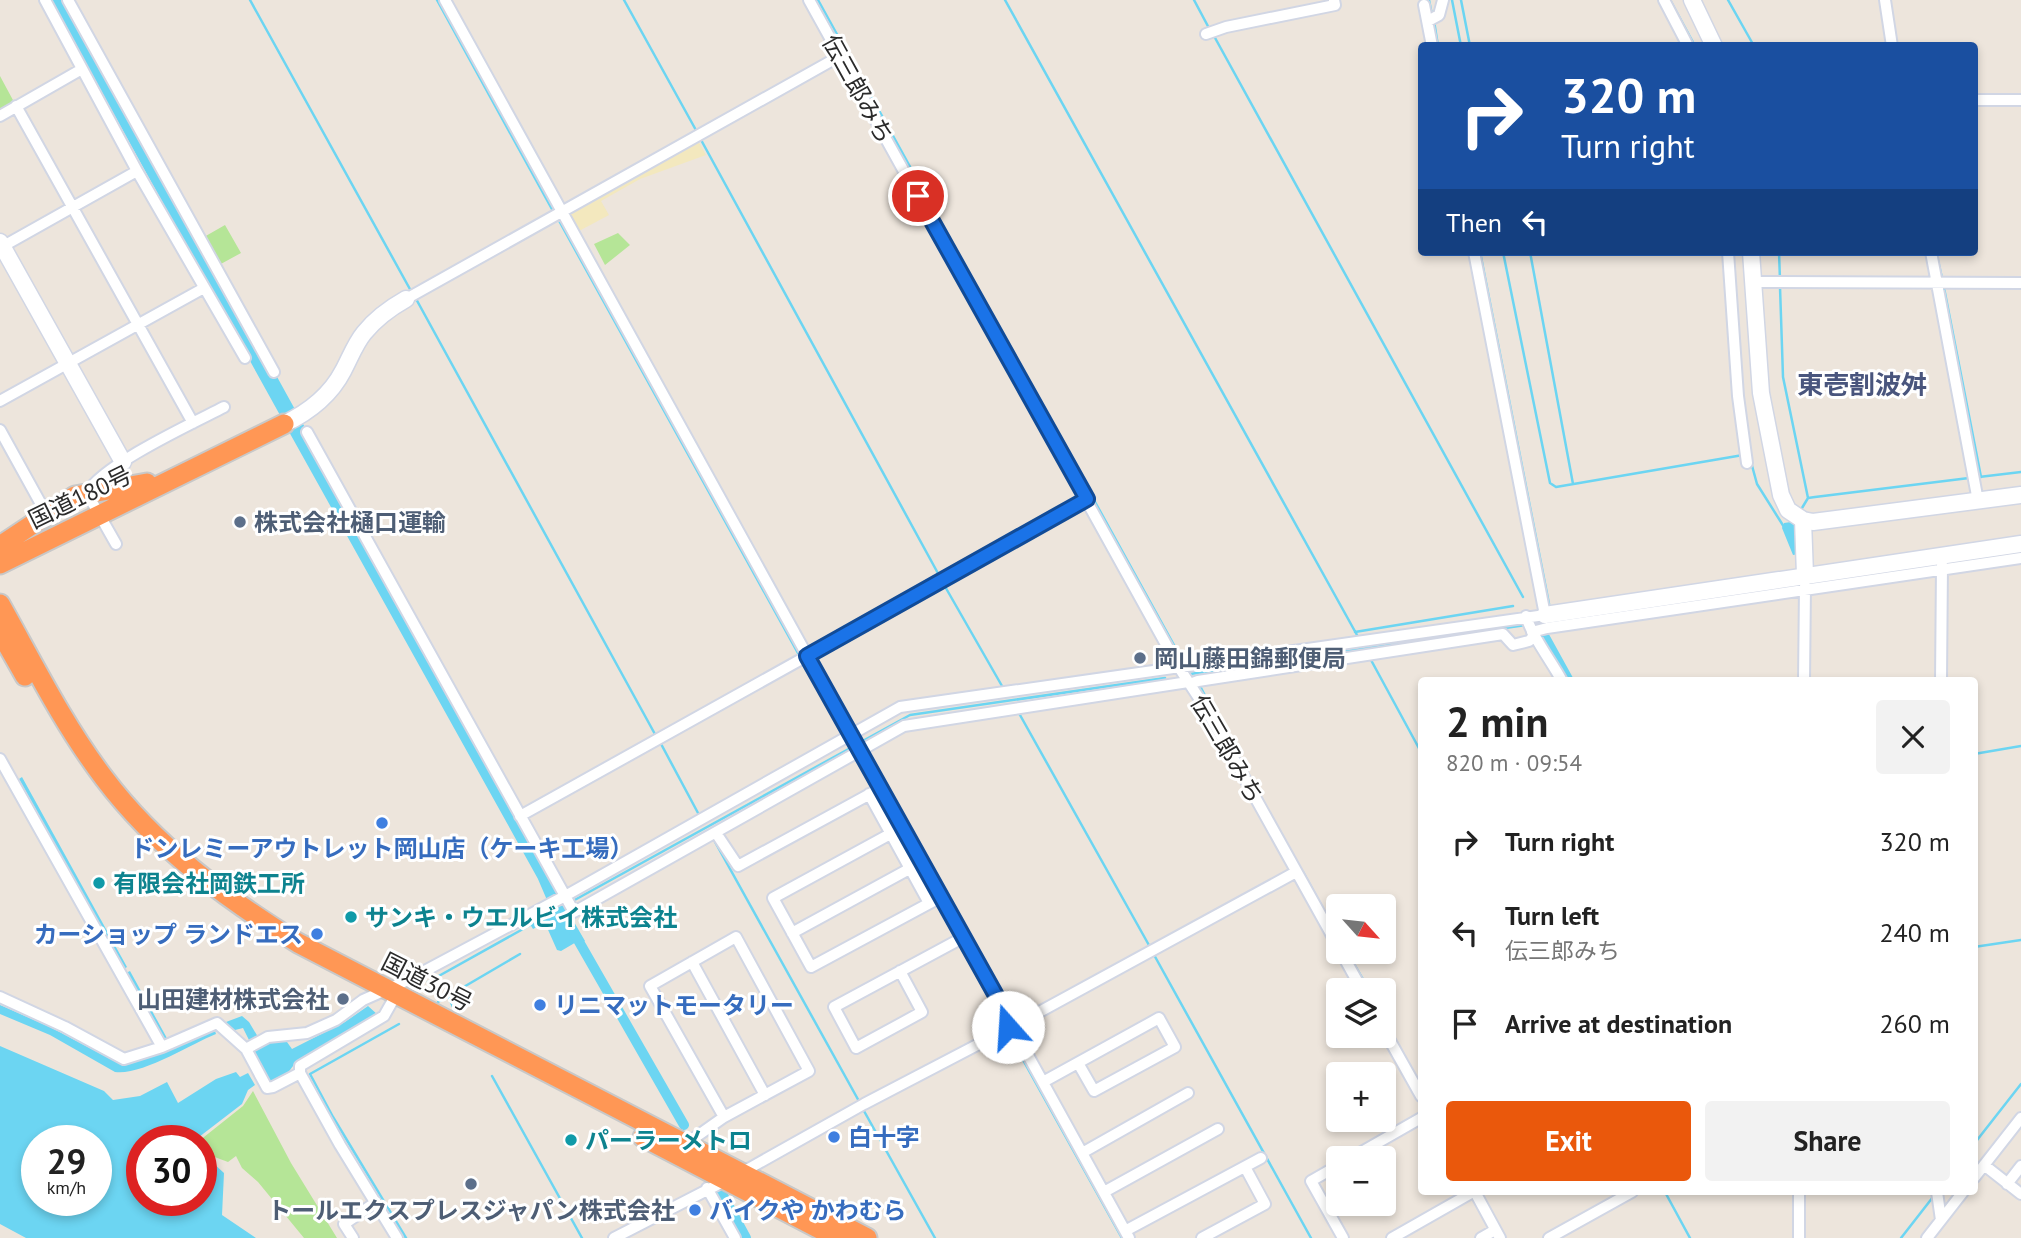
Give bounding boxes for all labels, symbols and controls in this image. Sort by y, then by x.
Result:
street label: 伝三郎みち [815,29,901,149]
text: 320 m [1561,63,1696,127]
icon: right [1446,70,1537,161]
text: Turn right [1561,125,1695,167]
pin [888,166,948,226]
icon: arrive [899,177,937,215]
icon: left [1516,203,1554,241]
text: Then [1446,206,1502,239]
district label: 東壱割波舛 [1797,368,1927,401]
street label: 国道180号 [23,459,137,535]
place label: 株式会社樋口運輸 [254,507,446,538]
marker: 株式会社樋口運輸 [232,514,248,530]
place label: 岡山藤田錦郵便局 [1154,643,1346,674]
marker: 岡山藤田錦郵便局 [1132,650,1148,666]
street label: 伝三郎みち [1184,689,1270,809]
text: 2 min [1446,694,1548,749]
button: close [1876,700,1950,774]
text: 820 m · 09:54 [1446,748,1582,777]
marker: ドンレミーアウトレット岡山店（ケーキ工場） [374,815,390,831]
icon: right [1446,823,1484,861]
text: Turn right [1505,825,1614,858]
text: 320 m [1879,825,1950,858]
place label: ドンレミーアウトレット岡山店（ケーキ工場） [130,833,634,864]
place label: 有限会社岡鉄工所 [113,868,305,899]
marker: 有限会社岡鉄工所 [91,875,107,891]
north arrow [1326,894,1396,964]
map controls [1326,894,1396,1216]
text: Turn left [1505,899,1599,932]
place label: サンキ・ウエルビイ株式会社 [365,902,677,933]
marker: サンキ・ウエルビイ株式会社 [343,909,359,925]
icon: left [1446,914,1484,952]
text: 240 m [1879,916,1950,949]
place label: カーショップ ランドエス [33,919,303,950]
marker: カーショップ ランドエス [309,926,325,942]
text: 伝三郎みち [1505,936,1620,965]
street label: 国道30号 [376,946,478,1018]
button: layers [1326,978,1396,1048]
place label: 山田建材株式会社 [137,984,329,1015]
place label: リニマットモータリー [554,990,794,1021]
position arrow [971,990,1045,1064]
marker: 山田建材株式会社 [335,991,351,1007]
marker: リニマットモータリー [532,997,548,1013]
icon: arrive [1446,1005,1484,1043]
text: Arrive at destination [1505,1007,1732,1040]
text: 260 m [1879,1007,1950,1040]
button: + [1326,1062,1396,1132]
button: Exit [1446,1101,1691,1181]
button: Share [1705,1101,1950,1181]
place label: 白十字 [848,1122,920,1153]
speed limit sign: 30 [126,1125,217,1216]
place label: パーラーメトロ [585,1125,752,1156]
marker: 白十字 [826,1129,842,1145]
marker: パーラーメトロ [563,1132,579,1148]
text: 29 [47,1138,86,1184]
button: − [1326,1146,1396,1216]
text: km/h [47,1176,86,1199]
marker: トールエクスプレスジャパン株式会社 [463,1176,479,1192]
place label: トールエクスプレスジャパン株式会社 [267,1195,675,1226]
place label: バイクや かわむら [709,1195,907,1226]
marker: バイクや かわむら [687,1202,703,1218]

